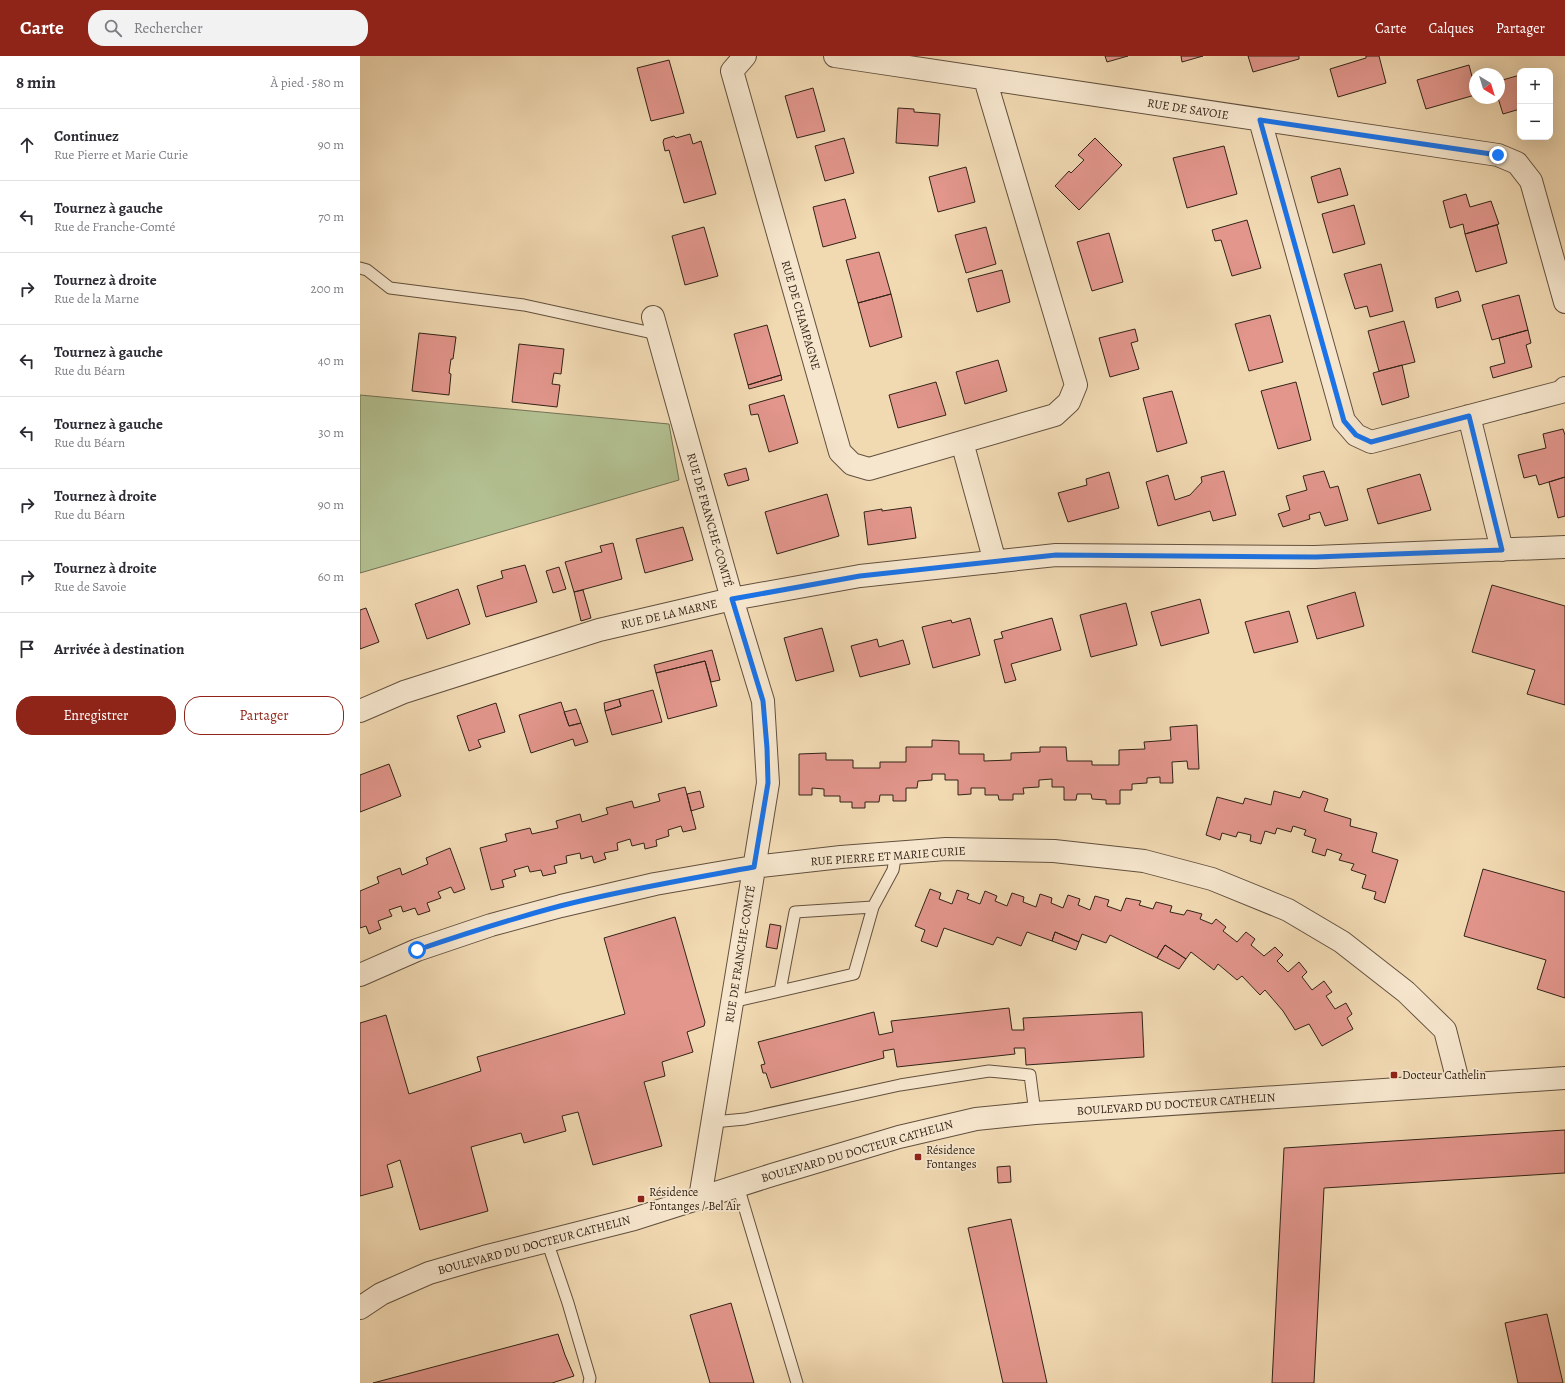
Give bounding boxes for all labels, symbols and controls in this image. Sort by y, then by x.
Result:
search box [88,10,368,46]
text: Carte [20,15,64,41]
icon: search [102,17,124,39]
text: Rechercher [134,18,203,38]
text: Carte [1375,19,1406,38]
text: Calques [1428,19,1474,38]
text: Partager [1496,19,1545,38]
north arrow [1469,68,1505,104]
map controls [1517,68,1553,140]
button: + [1517,68,1553,104]
text: 8 min [16,71,56,94]
text: À pied · 580 m [271,74,344,91]
street label: RUE DE SAVOIE [1146,95,1230,123]
button: − [1517,104,1553,140]
text: Continuez [54,126,119,146]
icon: ahead [16,134,38,156]
text: 90 m [318,136,344,153]
text: Rue Pierre et Marie Curie [54,146,188,163]
route end [1489,146,1507,164]
text: Tournez à gauche [54,198,163,218]
icon: left [16,206,38,228]
text: 70 m [318,208,344,225]
text: Rue de Franche-Comté [54,218,175,235]
street label: RUE DE CHAMPAGNE [778,258,824,372]
text: Tournez à droite [54,270,157,290]
icon: right [16,278,38,300]
text: 200 m [311,280,344,297]
text: Rue de la Marne [54,290,139,307]
text: Tournez à gauche [54,342,163,362]
icon: left [16,350,38,372]
text: 40 m [318,352,344,369]
text: Rue du Béarn [54,362,125,379]
text: Tournez à gauche [54,414,163,434]
icon: left [16,422,38,444]
text: 30 m [318,424,344,441]
text: Rue du Béarn [54,434,125,451]
street label: RUE DE FRANCHE-COMTÉ [683,451,737,589]
text: Tournez à droite [54,486,157,506]
icon: right [16,494,38,516]
text: 90 m [318,496,344,513]
text: Rue du Béarn [54,506,125,523]
text: Tournez à droite [54,558,157,578]
icon: right [16,566,38,588]
text: 60 m [318,568,344,585]
text: Rue de Savoie [54,578,126,595]
street label: RUE DE LA MARNE [619,595,719,633]
icon: arrive [16,638,38,660]
text: Arrivée à destination [54,639,185,659]
button: Enregistrer [16,696,176,735]
button: Partager [184,696,344,735]
street label: RUE PIERRE ET MARIE CURIE [810,843,966,869]
street label: RUE DE FRANCHE-COMTÉ [721,884,759,1024]
route start [408,941,426,959]
place label: Docteur Cathelin [1402,1067,1486,1083]
marker: Docteur Cathelin [1389,1070,1399,1080]
street label: BOULEVARD DU DOCTEUR CATHELIN [1076,1089,1276,1119]
street label: BOULEVARD DU DOCTEUR CATHELIN [759,1116,955,1186]
place label: Résidence Fontanges [926,1142,977,1172]
marker: Résidence Fontanges [913,1152,923,1162]
place label: Résidence Fontanges / Bel Air [649,1184,741,1214]
marker: Résidence Fontanges / Bel Air [636,1194,646,1204]
street label: BOULEVARD DU DOCTEUR CATHELIN [436,1211,633,1278]

